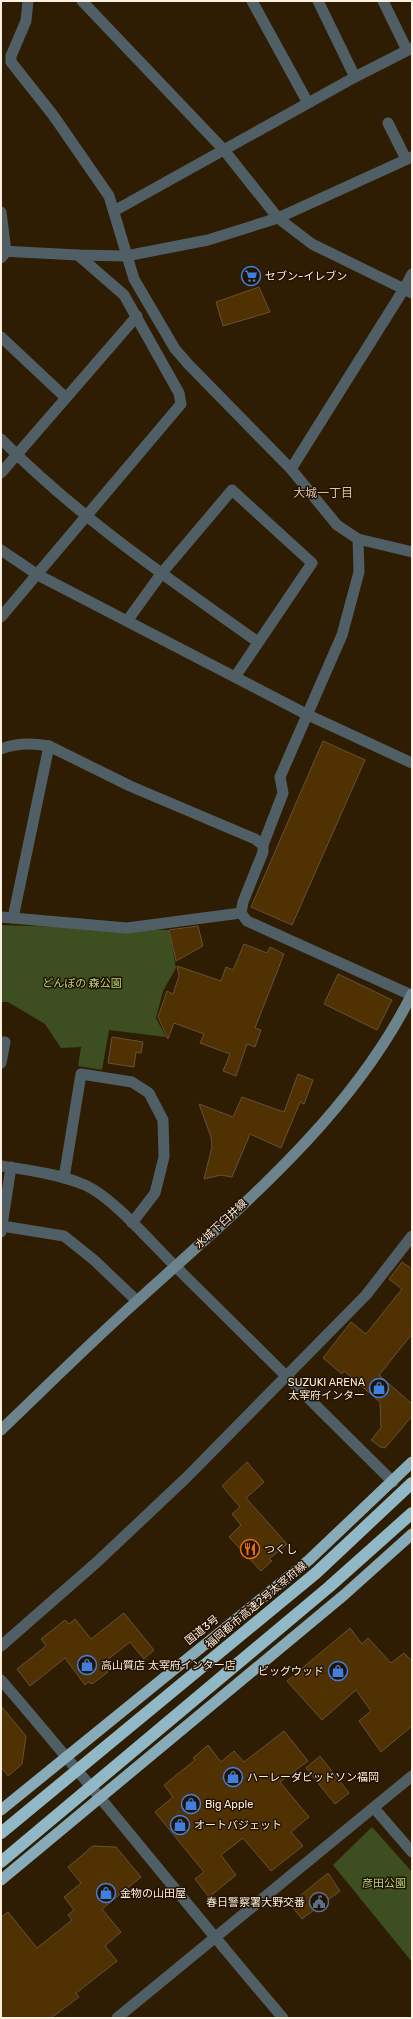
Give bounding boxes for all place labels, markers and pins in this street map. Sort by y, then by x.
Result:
supermarket icon: セブン-イレブン [240,265,262,287]
place label: セブン-イレブン [265,270,347,283]
place label: SUZUKI ARENA 太宰府インター [288,1376,366,1402]
shop icon: SUZUKI ARENA 太宰府インター [368,1377,390,1399]
restaurant icon: つくし [239,1538,261,1560]
place label: つくし [264,1543,297,1556]
shop icon: 高山質店 太宰府インター店 [76,1654,98,1676]
place label: 高山質店 太宰府インター店 [101,1659,236,1672]
shop icon: ビッグウッド [327,1660,349,1682]
place label: ビッグウッド [258,1665,324,1678]
shop icon: ハーレーダビッドソン福岡 [222,1766,244,1788]
place label: ハーレーダビッドソン福岡 [247,1771,379,1784]
shop icon: Big Apple [180,1793,202,1815]
place label: Big Apple [205,1798,253,1811]
shop icon: オートバジェット [169,1814,191,1836]
place label: オートバジェット [194,1819,282,1832]
shop icon: 金物の山田屋 [95,1882,117,1904]
place label: 金物の山田屋 [120,1887,186,1900]
public building icon: 春日警察署大野交番 [308,1891,330,1913]
place label: 春日警察署大野交番 [206,1896,305,1909]

